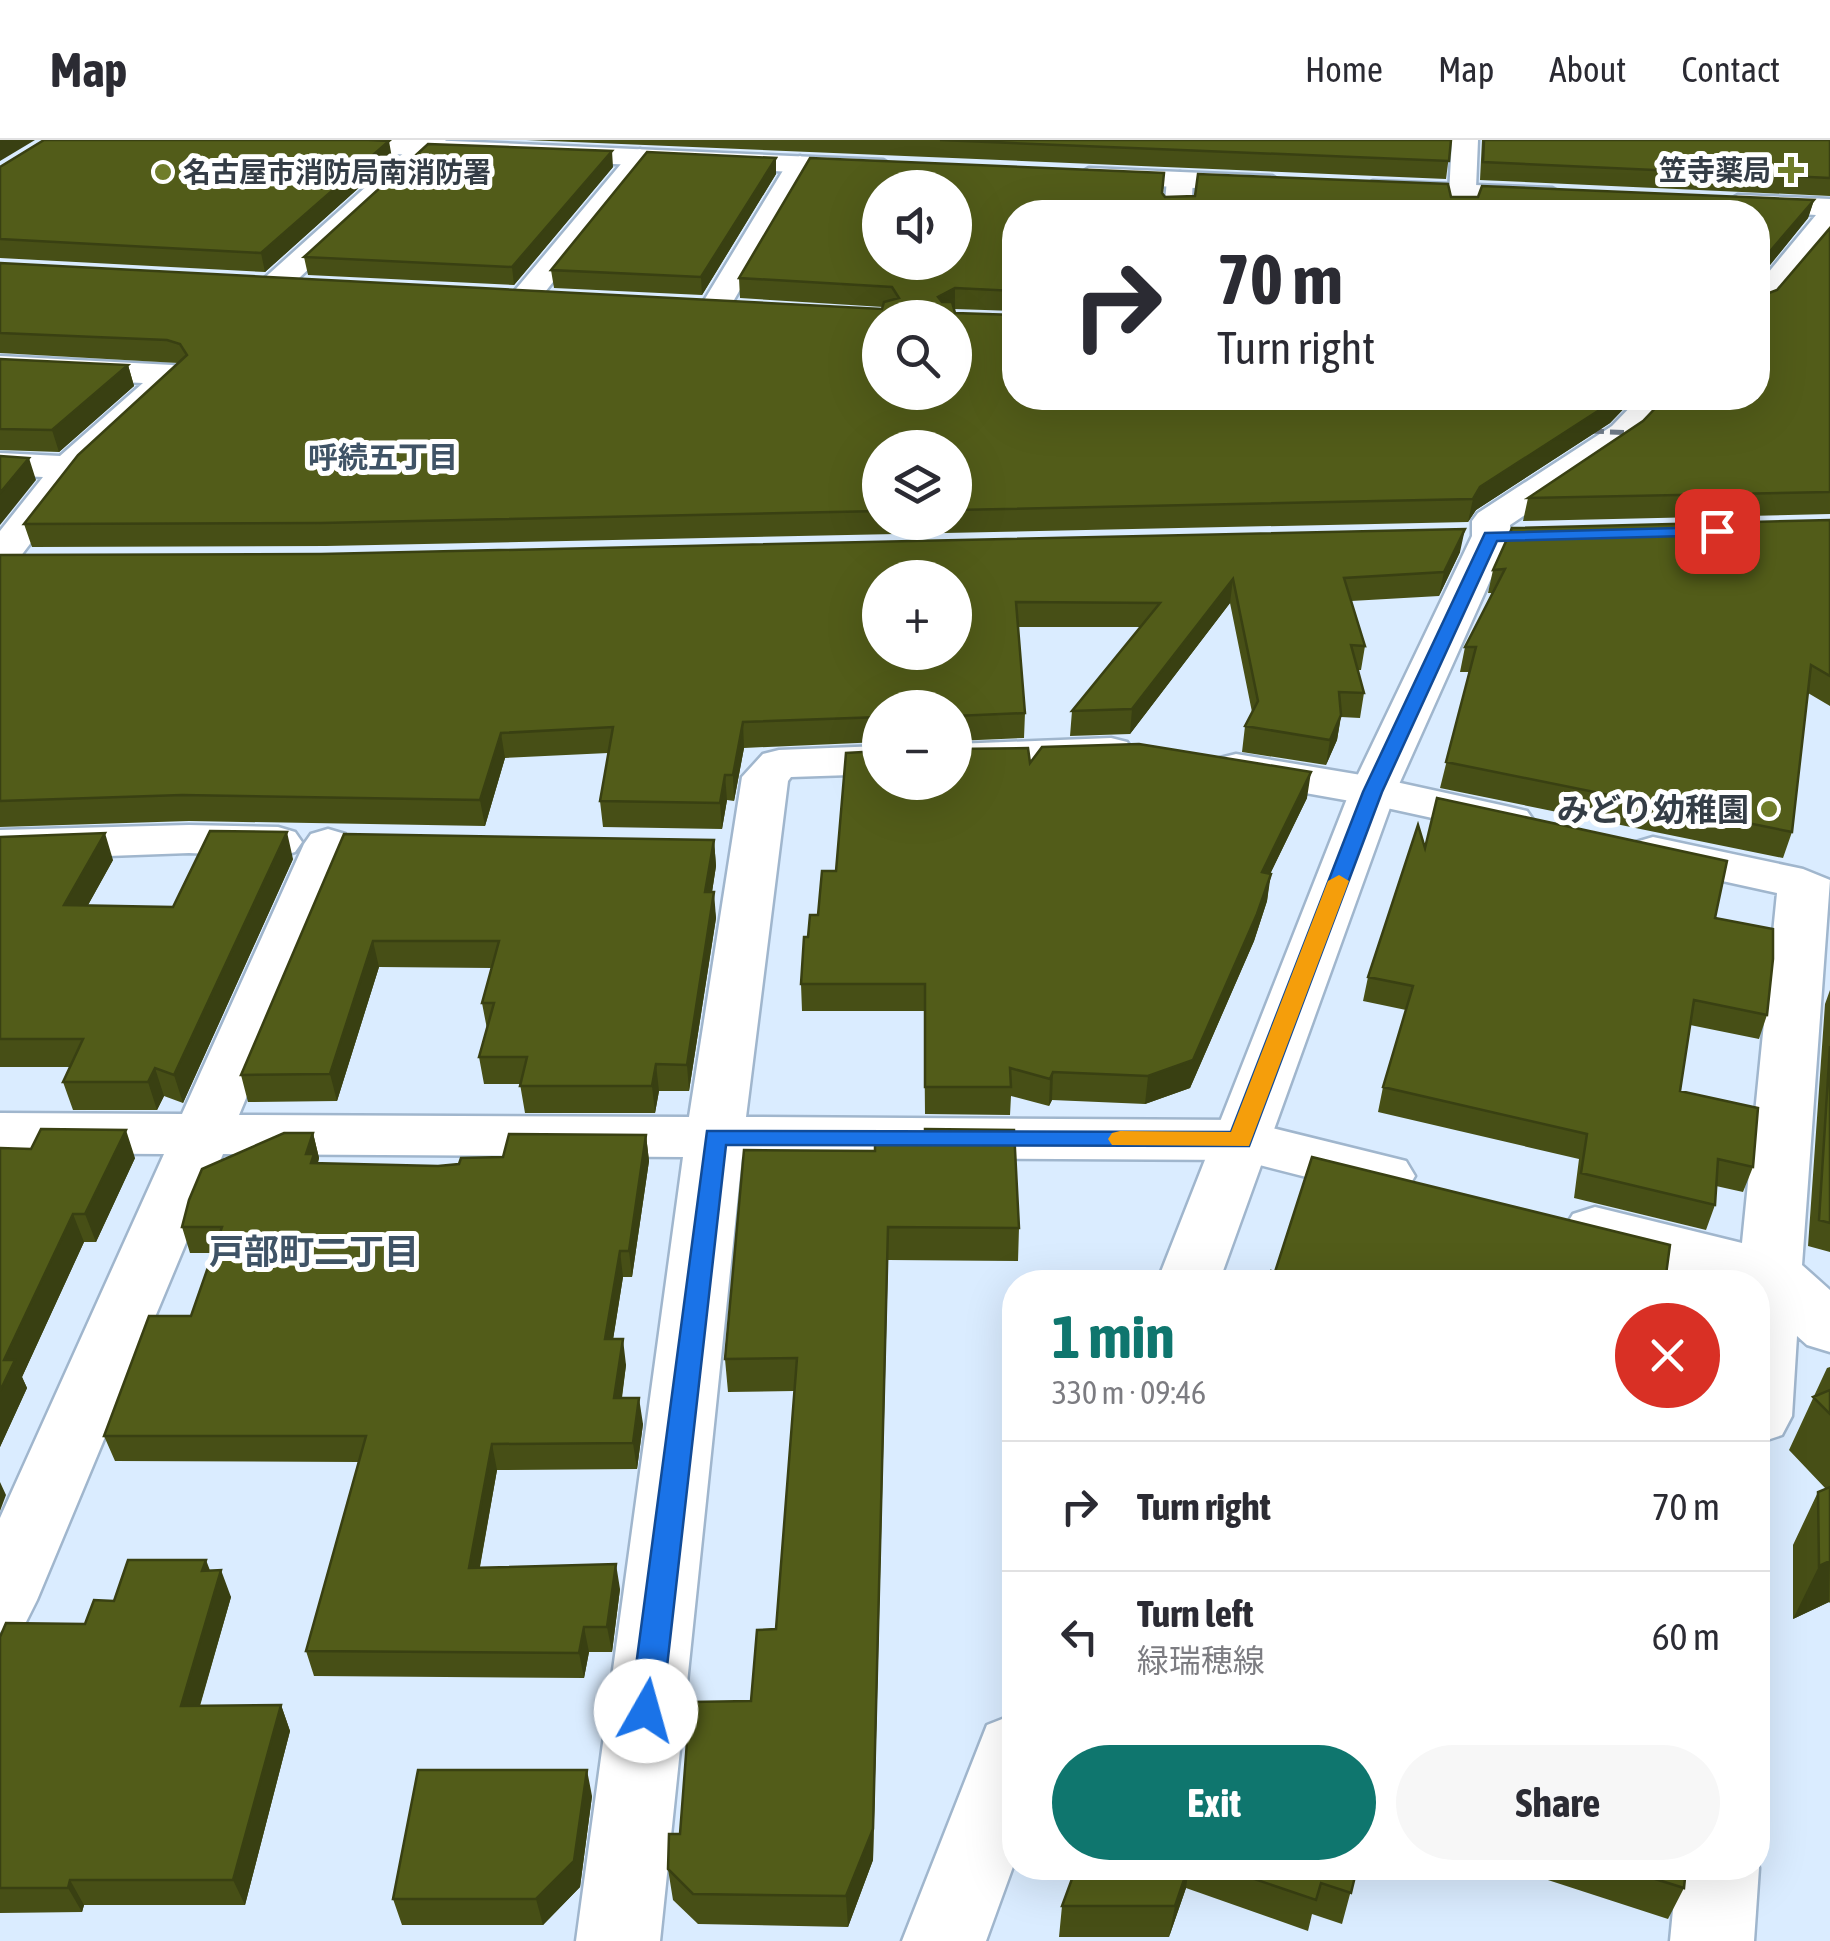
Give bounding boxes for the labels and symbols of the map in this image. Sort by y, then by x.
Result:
place label: 笠寺薬局 [1659,154,1771,186]
place label: 名古屋市消防局南消防署 [183,156,491,188]
marker: 笠寺薬局 [1780,159,1802,181]
marker: 名古屋市消防局南消防署 [152,161,174,183]
district label: 呼続五丁目 [308,440,458,474]
pin [1675,489,1760,574]
place label: みどり幼稚園 [1557,791,1749,828]
marker: みどり幼稚園 [1758,798,1780,820]
district label: 戸部町二丁目 [209,1231,419,1271]
position arrow [594,1659,698,1763]

